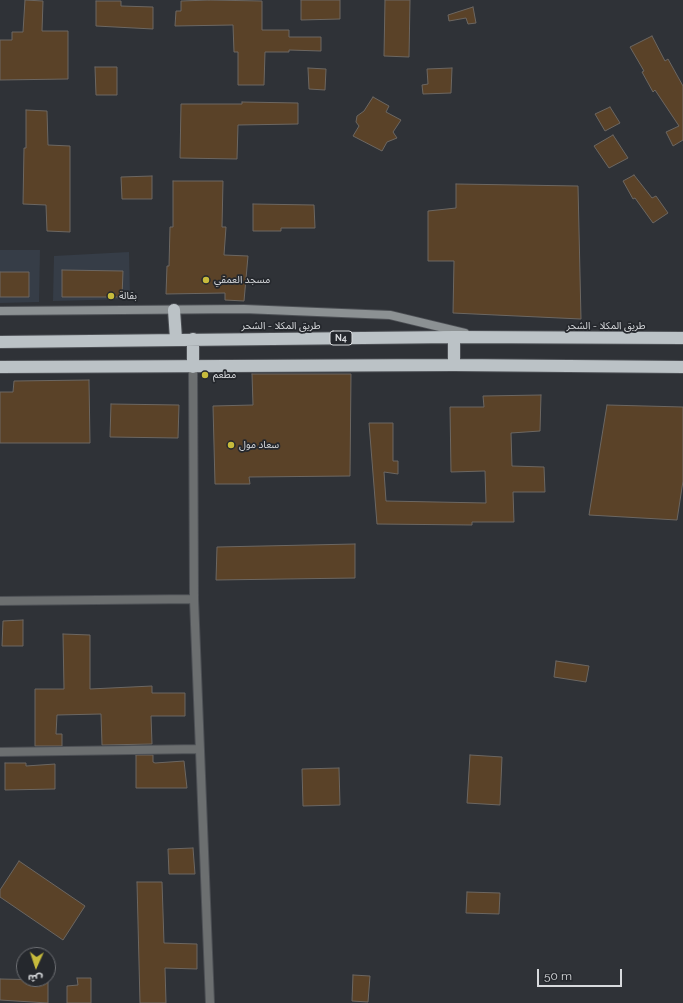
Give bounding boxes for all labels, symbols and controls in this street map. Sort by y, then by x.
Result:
place label: مسجد العمقي [214,274,270,286]
marker: مسجد العمقي [201,275,211,285]
place label: بقالة [119,290,137,302]
marker: بقالة [106,291,116,301]
street label: طريق المكلا - الشحر [241,320,321,332]
street label: طريق المكلا - الشحر [566,320,646,332]
road number: N4 [330,331,352,345]
place label: مطعم [213,369,236,381]
marker: مطعم [200,370,210,380]
place label: سعاد مول [239,439,279,451]
marker: سعاد مول [226,440,236,450]
north arrow [16,947,56,987]
scale bar [539,961,624,987]
text: 50 m [544,969,572,983]
text: ش [28,972,43,985]

